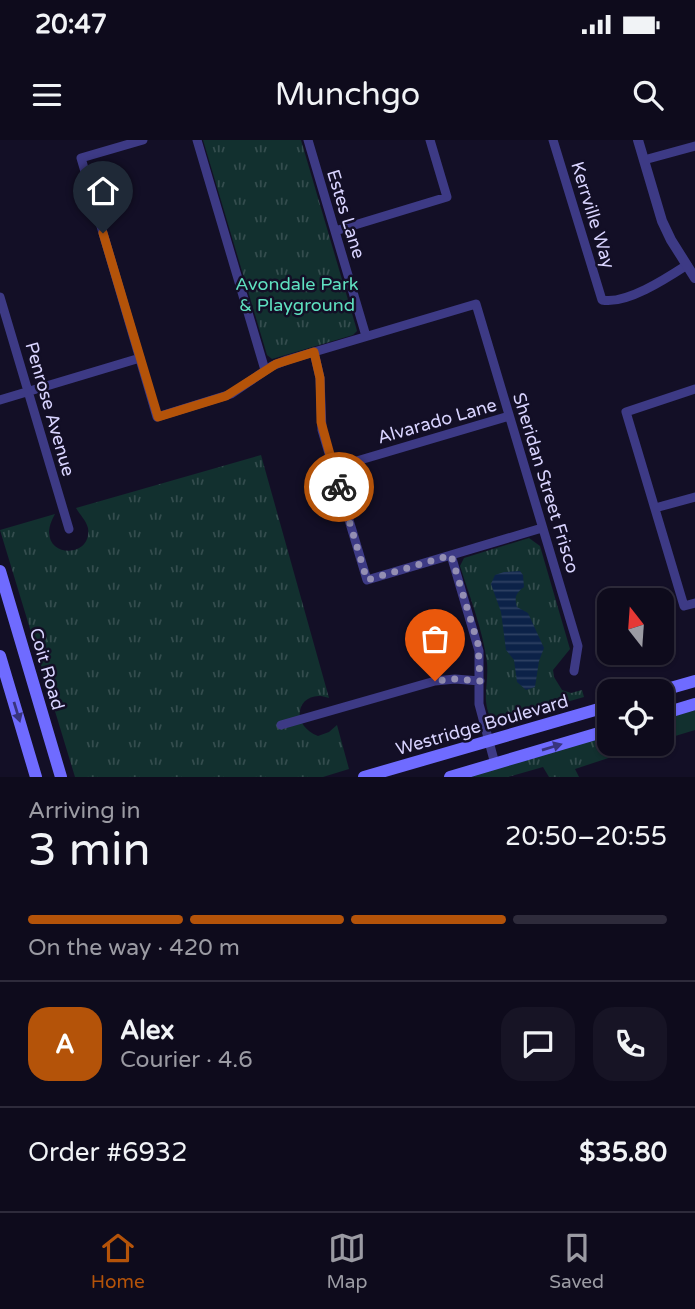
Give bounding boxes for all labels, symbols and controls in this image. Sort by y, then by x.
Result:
text: 20:47 [35,9,107,40]
icon: menu [28,76,66,114]
text: Munchgo [275,76,420,114]
icon: search [629,76,667,114]
street label: Kerrville Way [566,159,620,272]
pin [73,161,133,233]
street label: Estes Lane [322,167,370,261]
icon: home [84,172,122,210]
park label: Avondale Park & Playground [235,273,359,316]
street label: Penrose Avenue [20,339,80,479]
street label: Sheridan Street Frisco [508,390,584,576]
street label: Alvarado Lane [375,393,499,449]
courier [304,452,374,522]
icon: bike [320,468,358,506]
north arrow [597,588,674,665]
map controls [597,588,674,756]
pin [405,609,465,681]
icon: bag [416,620,454,658]
street label: Coit Road [25,625,69,713]
button: locate [597,679,674,756]
street label: Westridge Boulevard [393,690,571,760]
one-way arrow [12,702,22,723]
one-way arrow [542,741,563,751]
text: Arriving in [28,797,141,825]
text: 20:50–20:55 [505,821,667,852]
text: 3 min [28,823,151,878]
text: On the way · 420 m [28,934,240,962]
button: chat [501,1007,575,1081]
button: phone [593,1007,667,1081]
text: Alex [120,1015,174,1046]
text: A [55,1029,75,1060]
text: Courier · 4.6 [120,1046,253,1074]
text: Order #6932 [28,1137,188,1168]
text: $35.80 [579,1137,667,1168]
tab: Home [91,1229,145,1293]
tab: Map [326,1229,367,1293]
tab: Saved [549,1229,604,1293]

